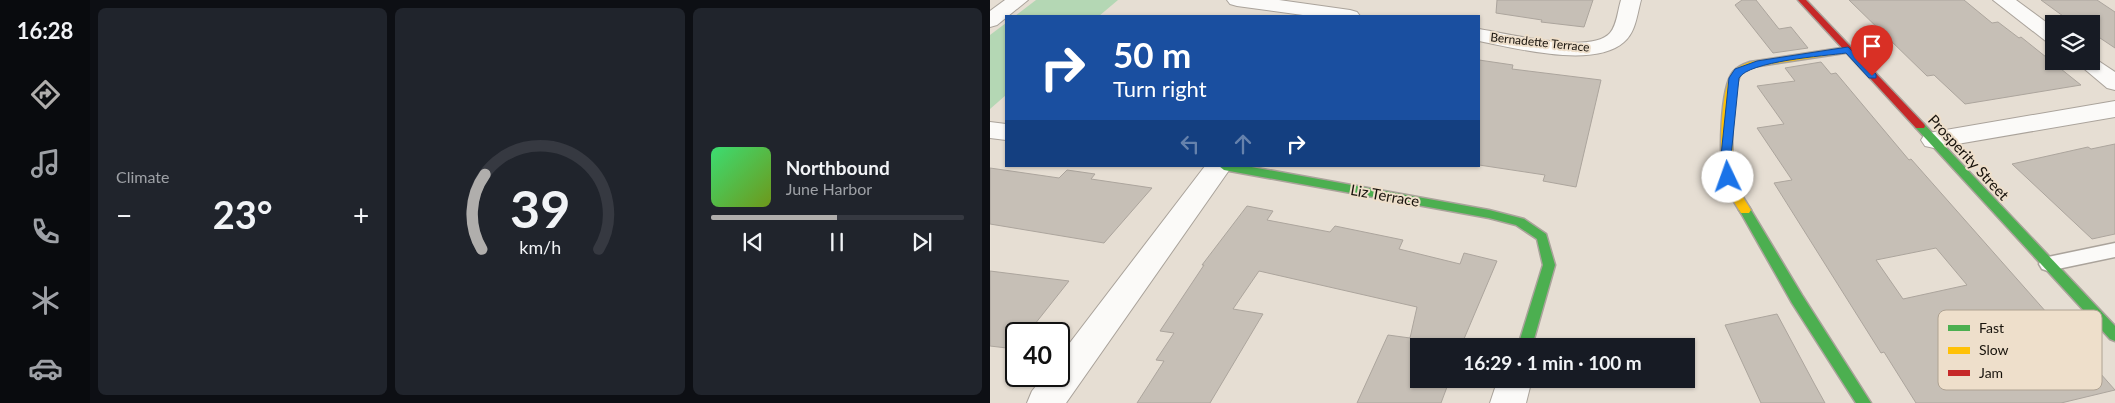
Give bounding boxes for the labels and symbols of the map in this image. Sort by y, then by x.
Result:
pin [1851,25,1893,76]
street label: Bernadette Terrace [1490,29,1590,55]
street label: Prosperity Street [1925,110,2014,204]
position arrow [1701,150,1753,202]
street label: Liz Terrace [1349,180,1421,210]
legend [1938,310,2102,390]
text: Fast [1979,319,2004,336]
speed limit sign: 40 [1005,322,1070,387]
text: Slow [1979,341,2009,358]
text: Jam [1979,364,2003,381]

